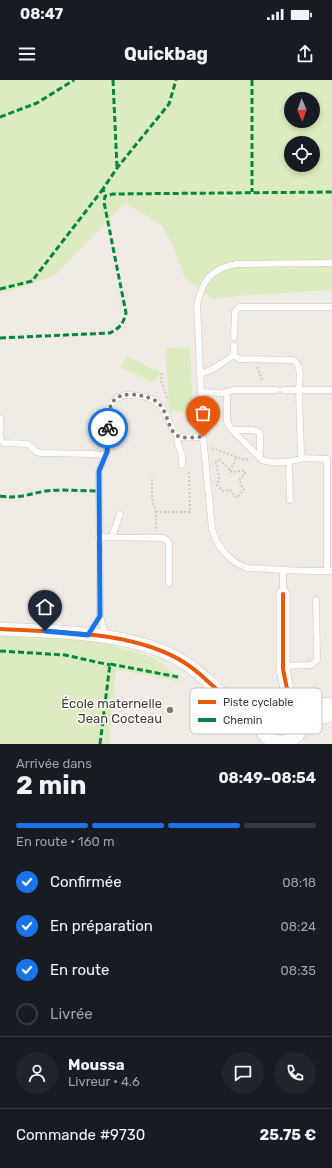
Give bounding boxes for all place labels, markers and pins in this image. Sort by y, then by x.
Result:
pin [186,396,220,437]
pin [28,590,62,631]
place label: École maternelle Jean Cocteau [61,696,162,726]
marker: École maternelle Jean Cocteau [165,705,175,715]

